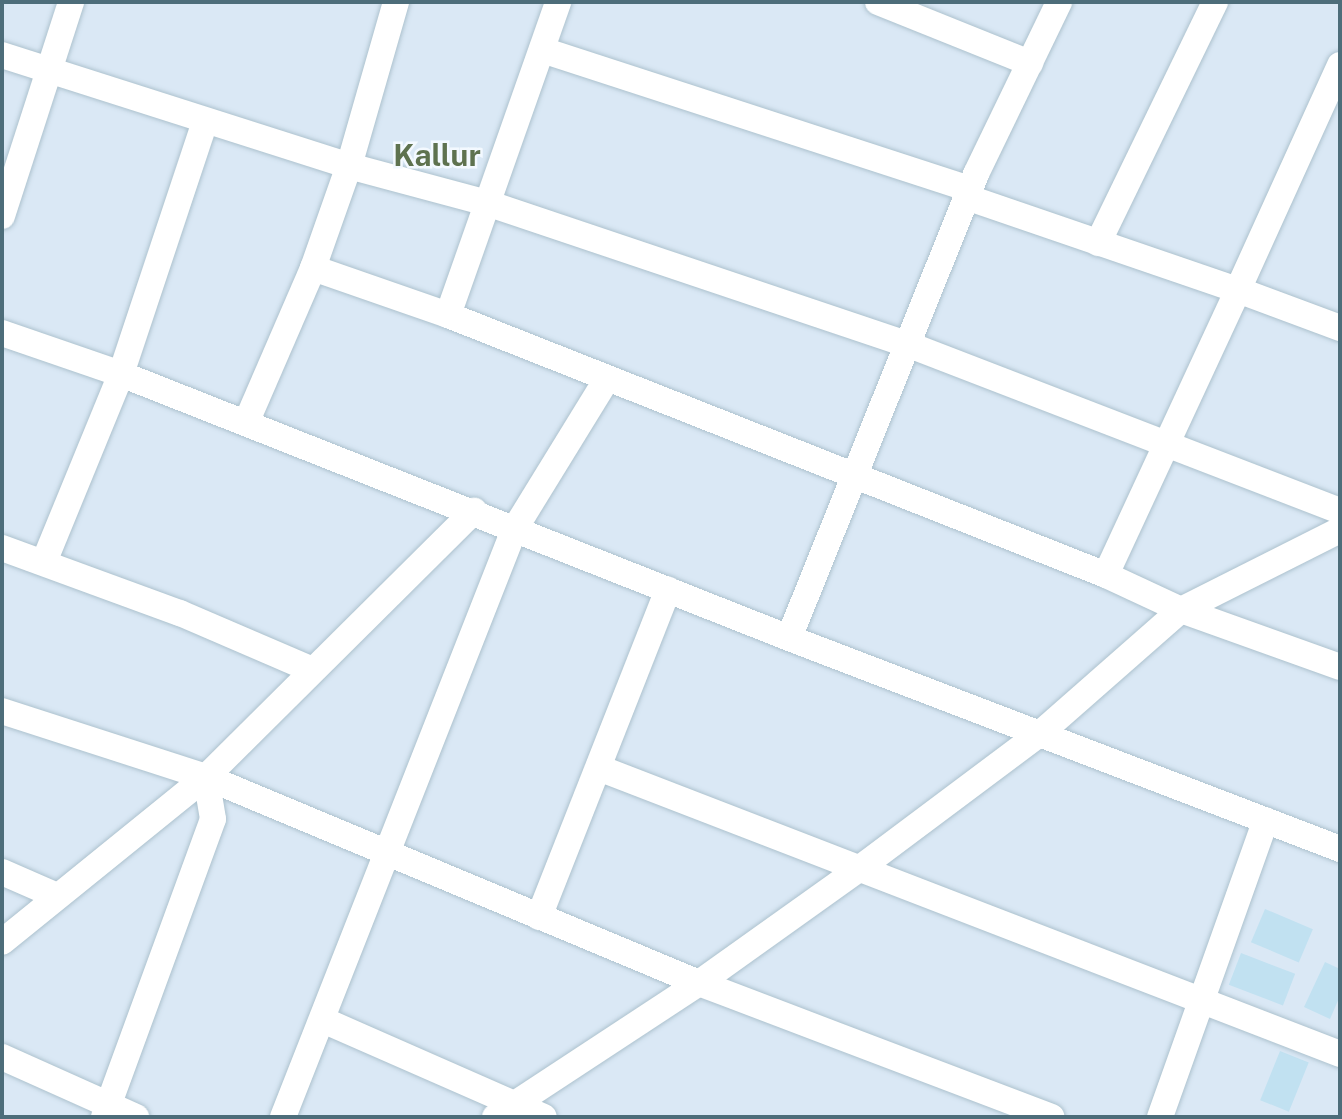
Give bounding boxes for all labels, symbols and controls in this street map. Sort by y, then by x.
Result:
district label: Kallur [393,137,481,173]

